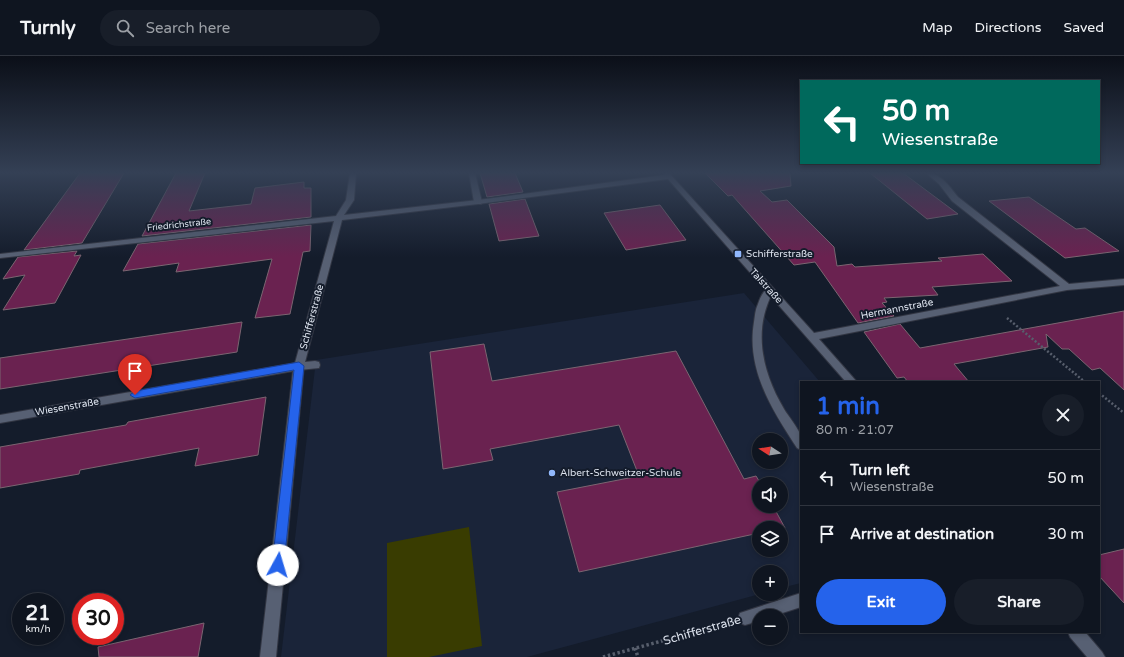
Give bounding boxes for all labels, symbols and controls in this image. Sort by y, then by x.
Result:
search box [100,10,380,46]
text: Turnly [20,17,76,39]
icon: search [114,17,136,39]
text: Search here [146,19,230,37]
text: Map [922,19,953,36]
text: Directions [975,19,1042,36]
text: Saved [1064,19,1104,36]
text: 50 m [882,94,950,128]
icon: left [816,96,868,148]
text: Wiesenstraße [882,128,998,150]
street label: Friedrichstraße [146,216,212,234]
place label: Schifferstraße [746,248,813,260]
marker: Schifferstraße [733,249,743,259]
street label: Talstraße [747,266,785,306]
street label: Schifferstraße [298,283,327,351]
street label: Hermannstraße [860,296,935,322]
pin [118,354,152,395]
icon: arrive [124,360,146,382]
text: 1 min [816,392,880,421]
button: close [1042,394,1084,436]
street label: Wiesenstraße [34,395,100,419]
text: 80 m · 21:07 [816,422,894,438]
north arrow [752,433,788,469]
map controls [752,433,788,645]
text: Turn left [850,461,910,479]
place label: Albert-Schweitzer-Schule [560,467,681,479]
icon: left [816,467,838,489]
marker: Albert-Schweitzer-Schule [547,468,557,478]
text: 50 m [1047,469,1084,487]
button: sound [752,477,788,513]
text: Wiesenstraße [850,479,934,495]
button: layers [752,521,788,557]
icon: arrive [816,523,838,545]
text: Arrive at destination [850,525,994,543]
text: 30 m [1047,525,1084,543]
position arrow [257,544,299,586]
button: + [752,565,788,601]
button: Exit [816,579,946,625]
button: Share [954,579,1084,625]
speed limit sign: 30 [72,593,124,645]
text: 21 [25,602,51,626]
button: − [752,609,788,645]
street label: Schifferstraße [662,612,743,648]
text: km/h [25,623,51,635]

